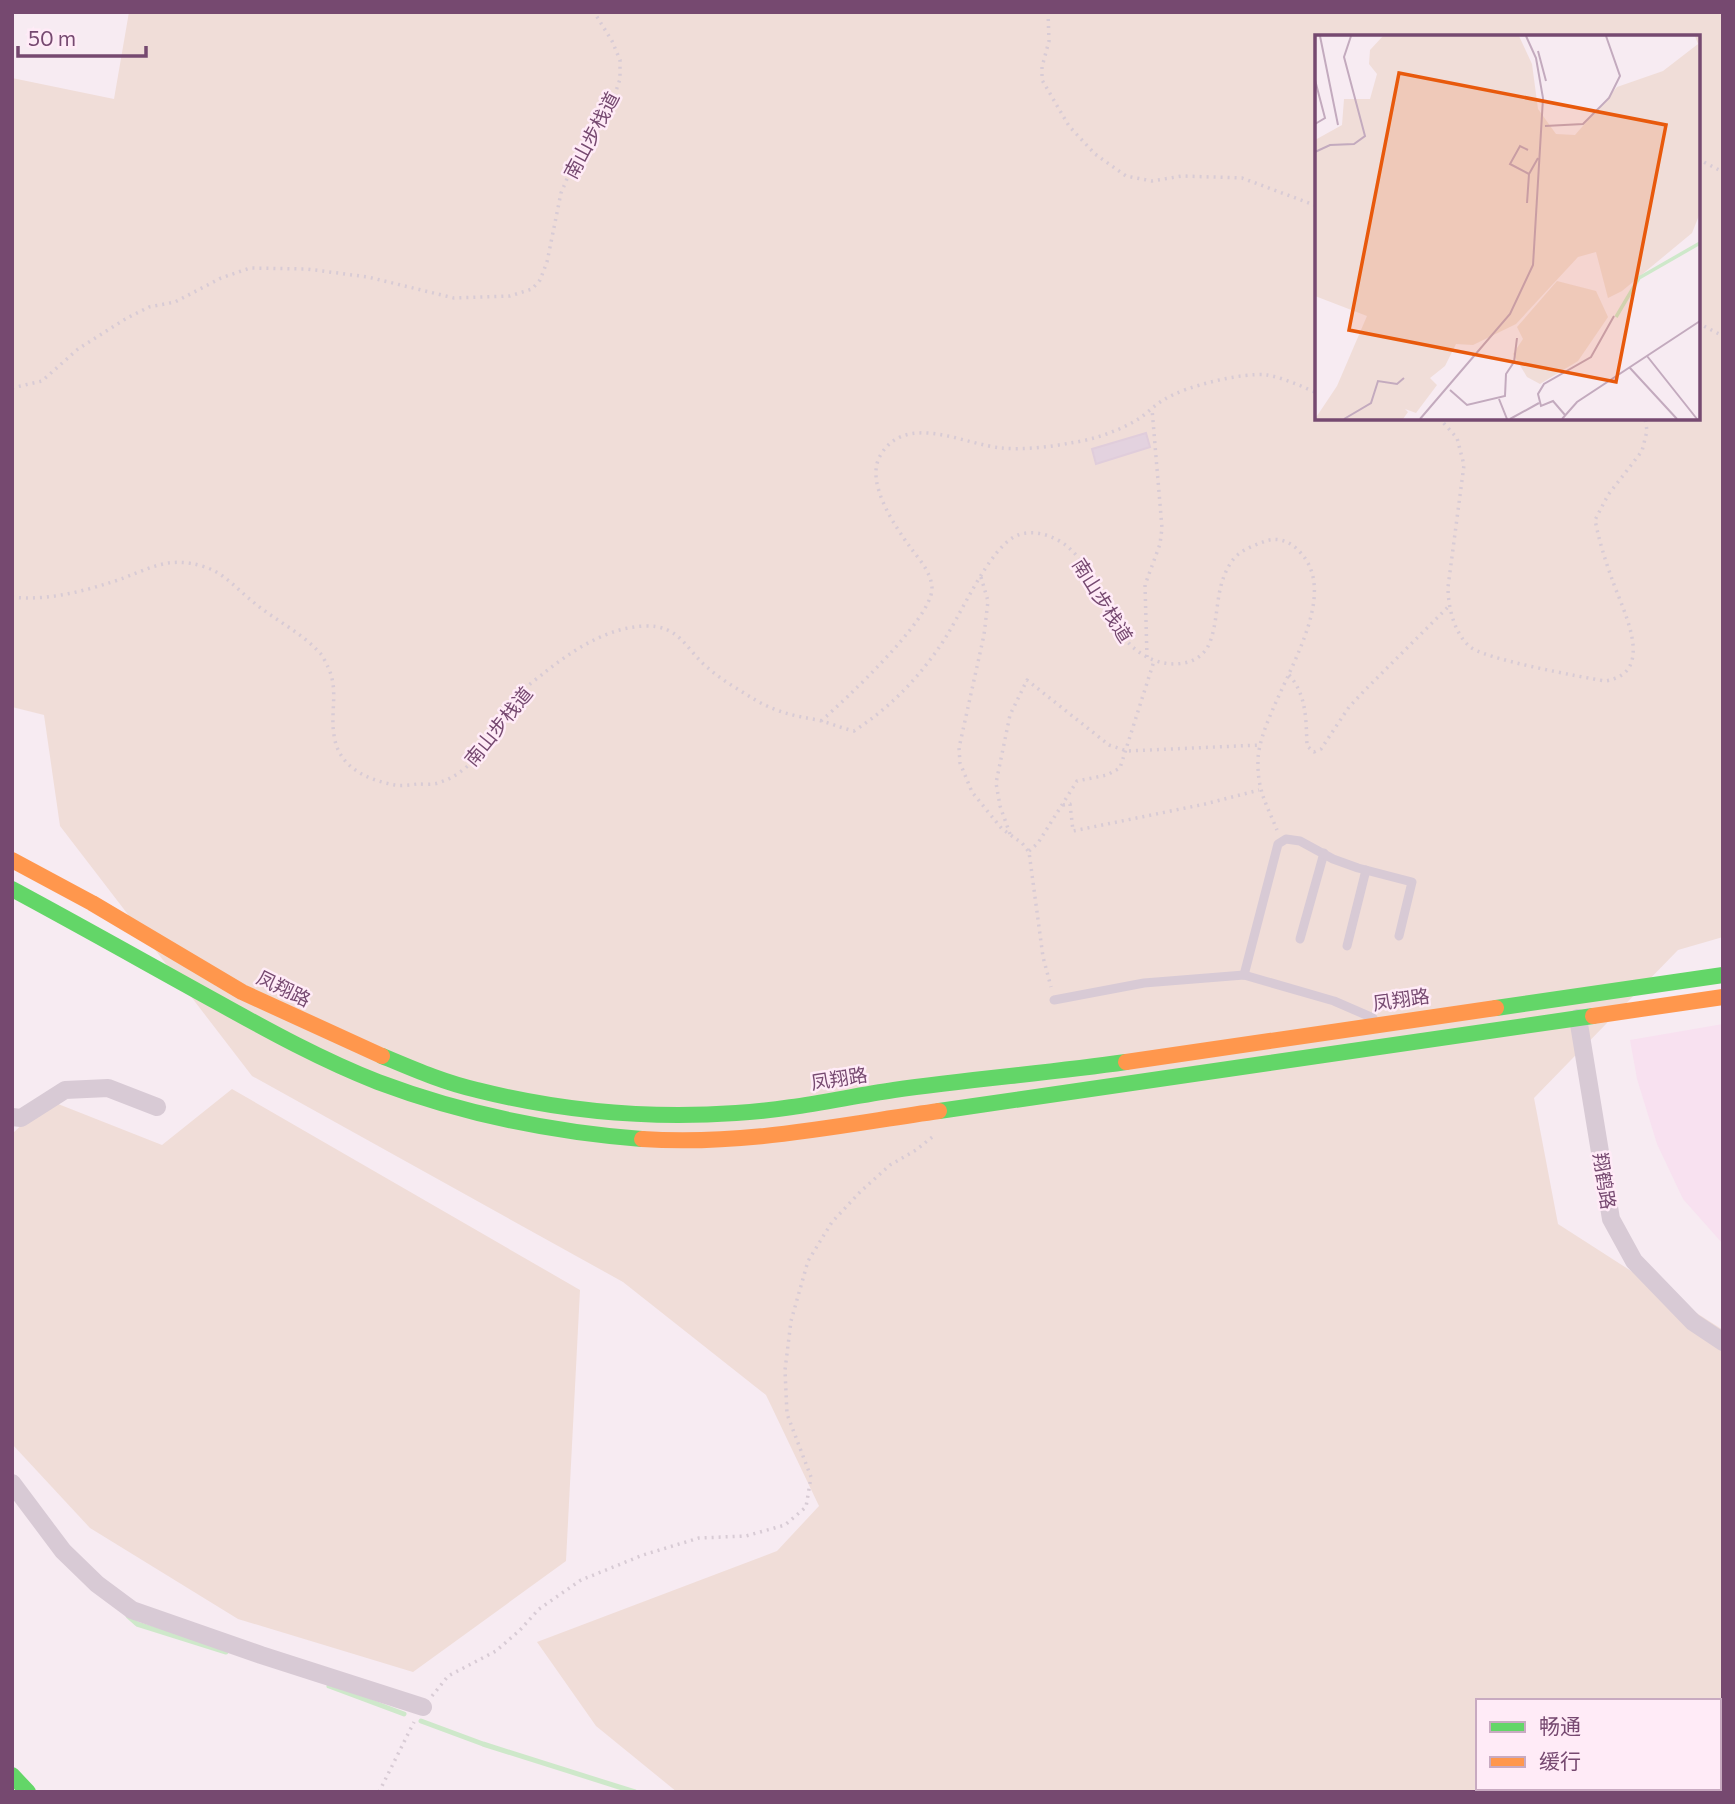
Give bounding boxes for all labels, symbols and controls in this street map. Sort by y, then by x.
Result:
scale bar [18,14,145,58]
text: 50 m [28,25,76,50]
inset map [1315,35,1700,420]
street label: 南山步栈道 [559,88,623,182]
street label: 南山步栈道 [1068,554,1138,646]
street label: 南山步栈道 [459,682,537,770]
street label: 凤翔路 [253,965,315,1011]
street label: 凤翔路 [1371,984,1431,1014]
street label: 凤翔路 [809,1062,869,1094]
street label: 翔鹤路 [1589,1151,1621,1211]
legend [1476,1699,1721,1790]
text: 畅通 [1539,1713,1581,1738]
text: 缓行 [1539,1748,1581,1773]

